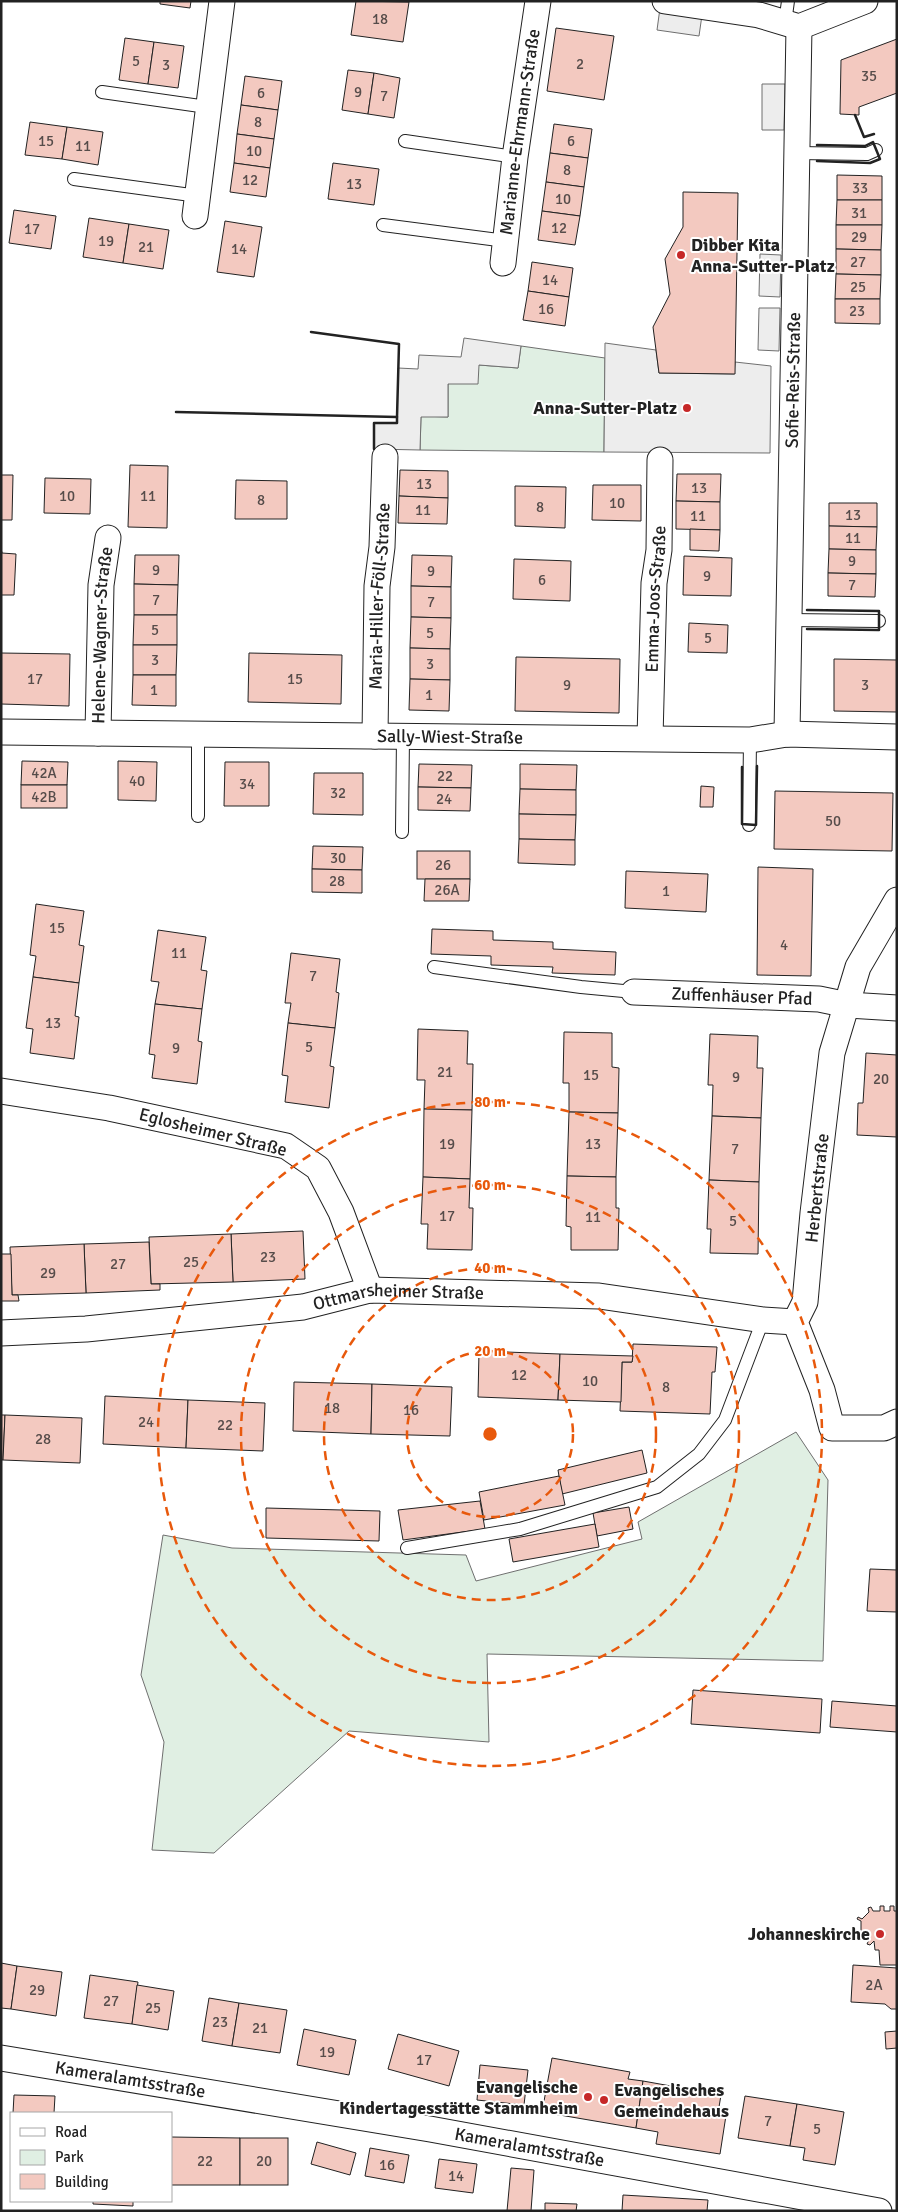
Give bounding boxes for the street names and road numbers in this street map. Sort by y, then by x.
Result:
street label: Marianne-Ehrmann-Straße [495,27,545,236]
street label: Sofie-Reis-Straße [781,312,805,448]
street label: Maria-Hiller-Föll-Straße [365,502,394,690]
street label: Emma-Joos-Straße [641,526,670,673]
street label: Helene-Wagner-Straße [87,545,118,724]
street label: Sally-Wiest-Straße [377,725,523,749]
street label: Zuffenhäuser Pfad [671,982,813,1010]
street label: Eglosheimer Straße [137,1103,289,1161]
street label: Herbertstraße [800,1132,834,1244]
street label: Ottmarsheimer Straße [311,1278,484,1315]
street label: Kameralamtsstraße [53,2056,207,2103]
street label: Kameralamtsstraße [453,2123,606,2172]

